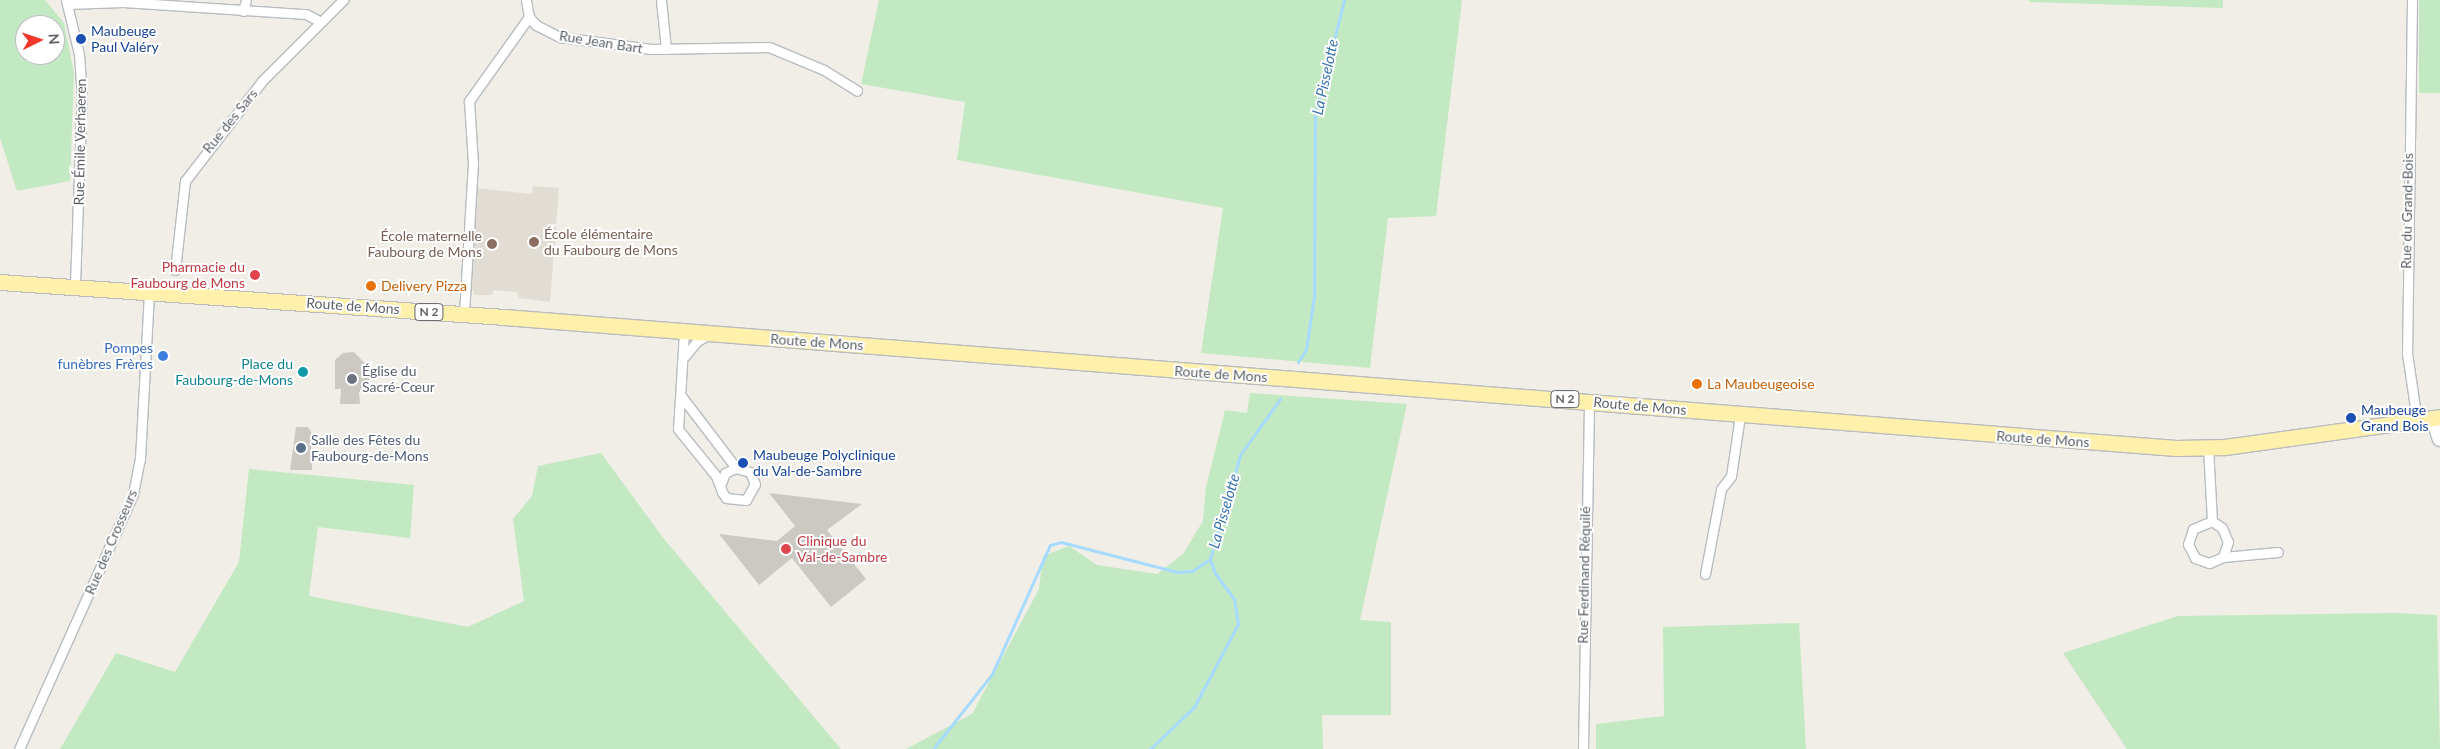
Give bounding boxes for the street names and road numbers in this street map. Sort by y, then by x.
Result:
street label: Rue Jean Bart [558,27,644,57]
street label: Rue Émile Verhaeren [70,78,90,206]
street label: Rue des Sars [199,86,261,156]
street label: Rue du Grand-Bois [2398,153,2416,269]
street label: Route de Mons [306,294,400,318]
road number: N 2 [414,302,444,322]
street label: Route de Mons [770,330,864,354]
street label: Route de Mons [1174,362,1268,386]
road number: N 2 [1550,389,1580,408]
street label: Route de Mons [1593,394,1687,418]
street label: Route de Mons [1996,427,2090,451]
street label: Rue des Crosseurs [81,487,141,597]
street label: Rue Ferdinand Réquilé [1574,506,1594,644]

